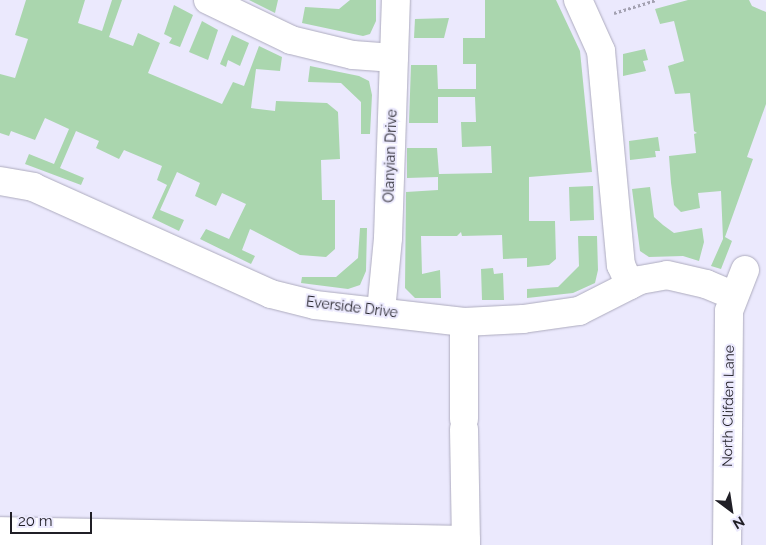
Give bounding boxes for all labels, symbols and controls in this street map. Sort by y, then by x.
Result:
street label: Olanyian Drive [380,109,400,203]
street label: Everside Drive [305,293,399,321]
street label: North Clifden Lane [719,345,737,467]
north arrow [706,485,756,535]
scale bar [12,502,95,534]
text: 20 m [18,512,53,530]
text: N [730,513,747,532]

